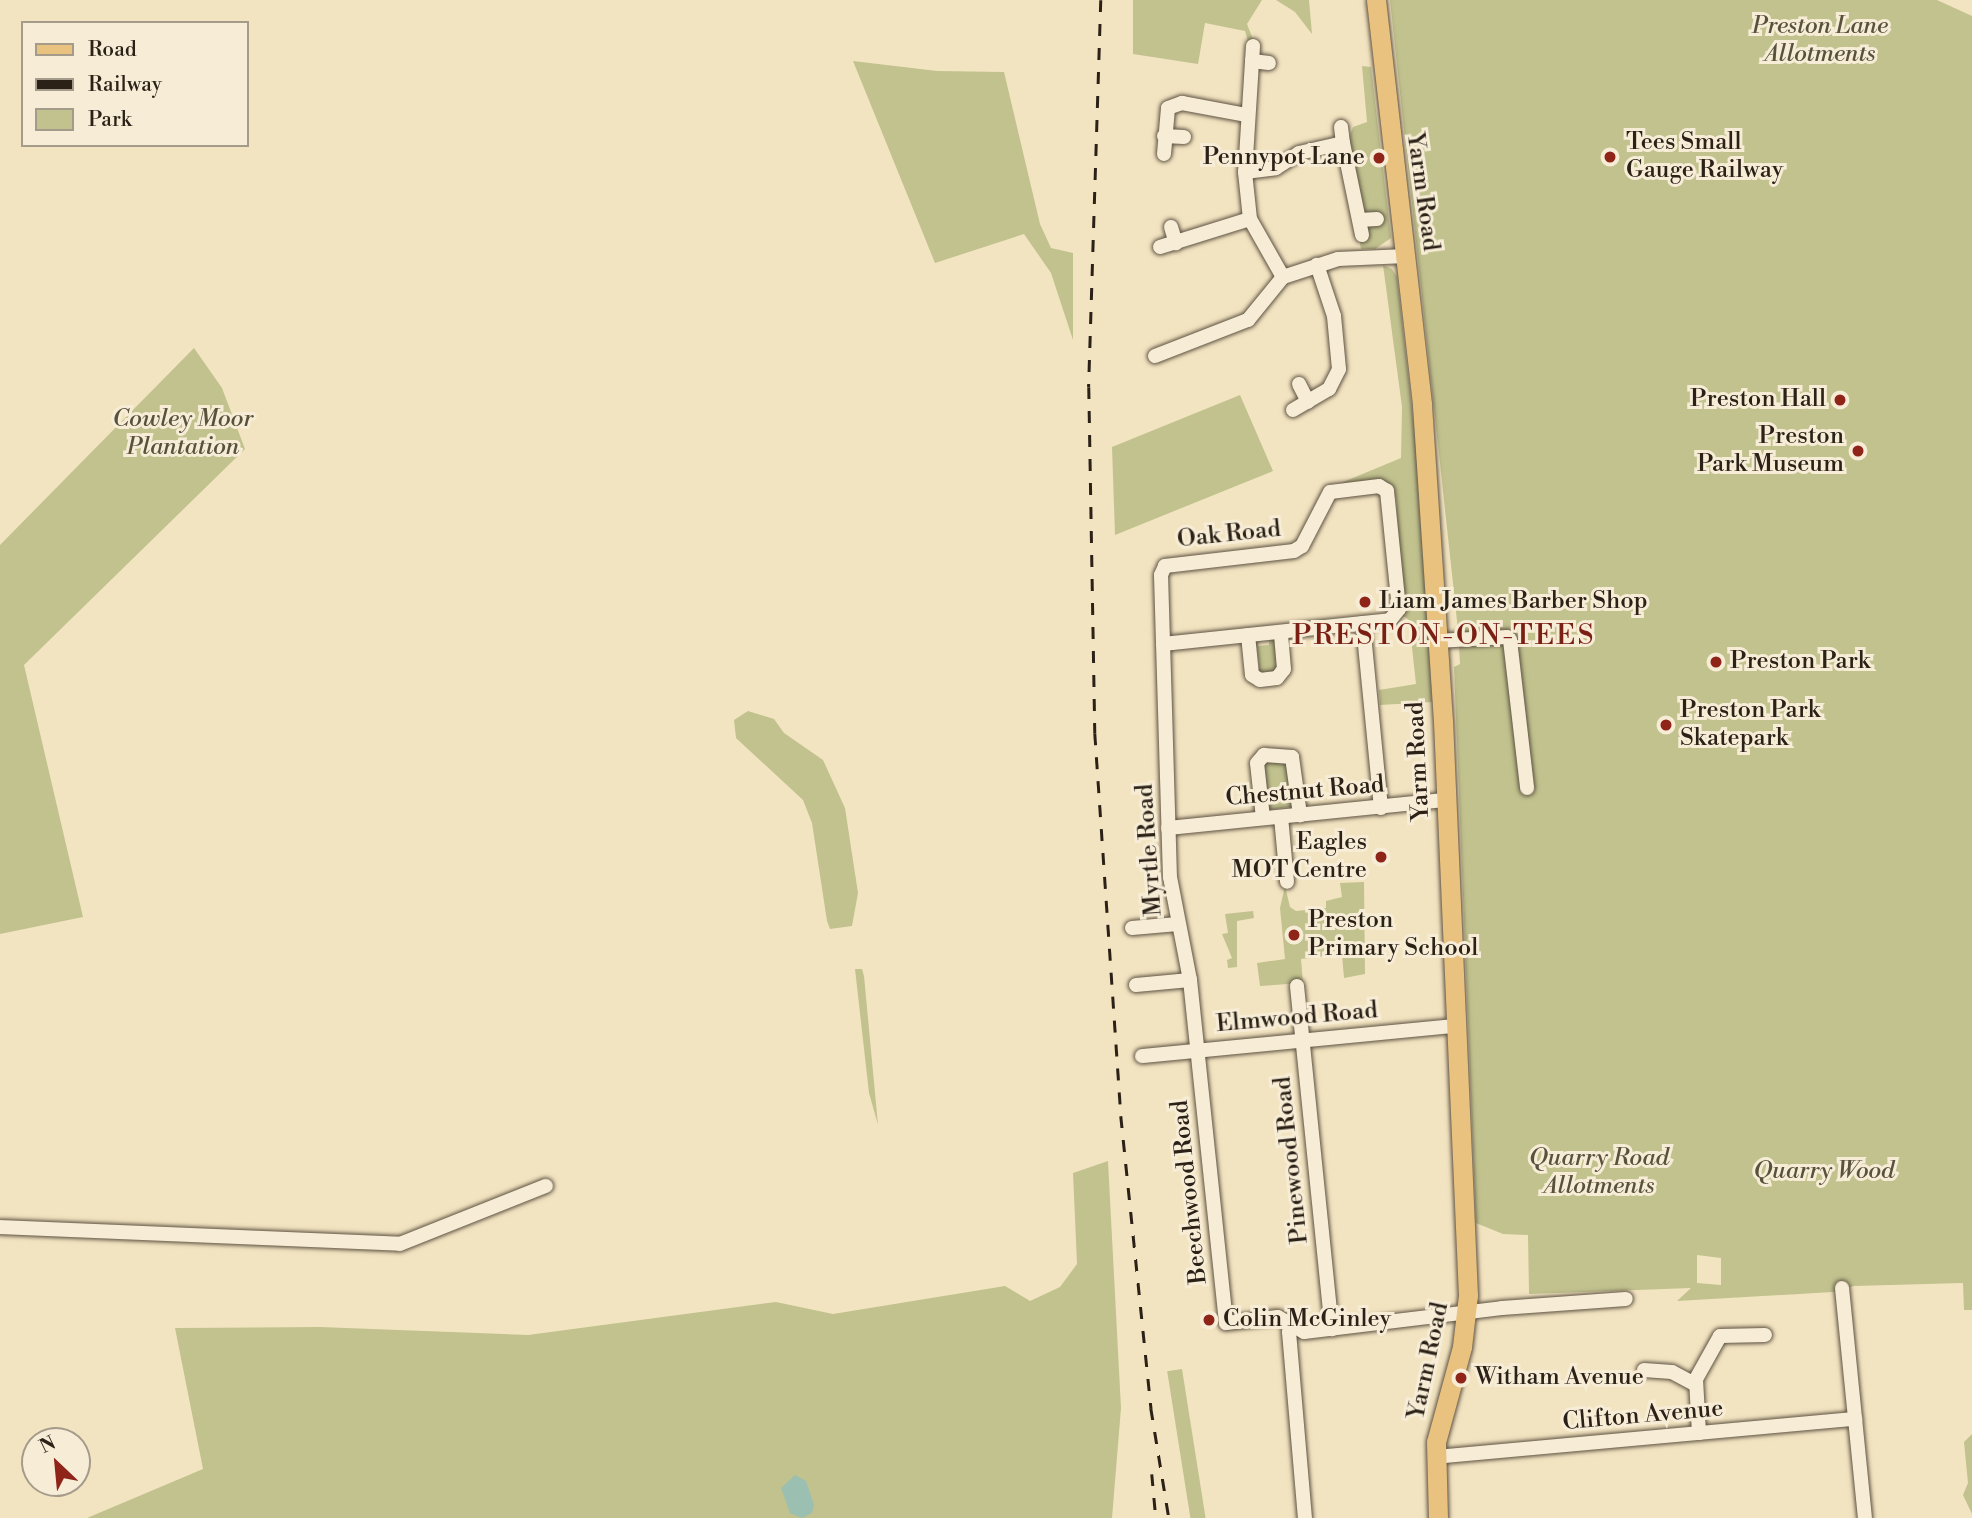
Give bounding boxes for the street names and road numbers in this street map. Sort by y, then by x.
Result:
street label: Yarm Road [1399,131,1445,253]
street label: Oak Road [1176,515,1282,555]
street label: Yarm Road [1402,701,1436,821]
street label: Chestnut Road [1224,771,1386,813]
street label: Myrtle Road [1131,783,1169,917]
street label: Elmwood Road [1215,997,1379,1039]
street label: Pinewood Road [1269,1075,1315,1245]
street label: Beechwood Road [1166,1099,1214,1285]
street label: Yarm Road [1403,1300,1455,1422]
street label: Clifton Avenue [1561,1395,1725,1437]

